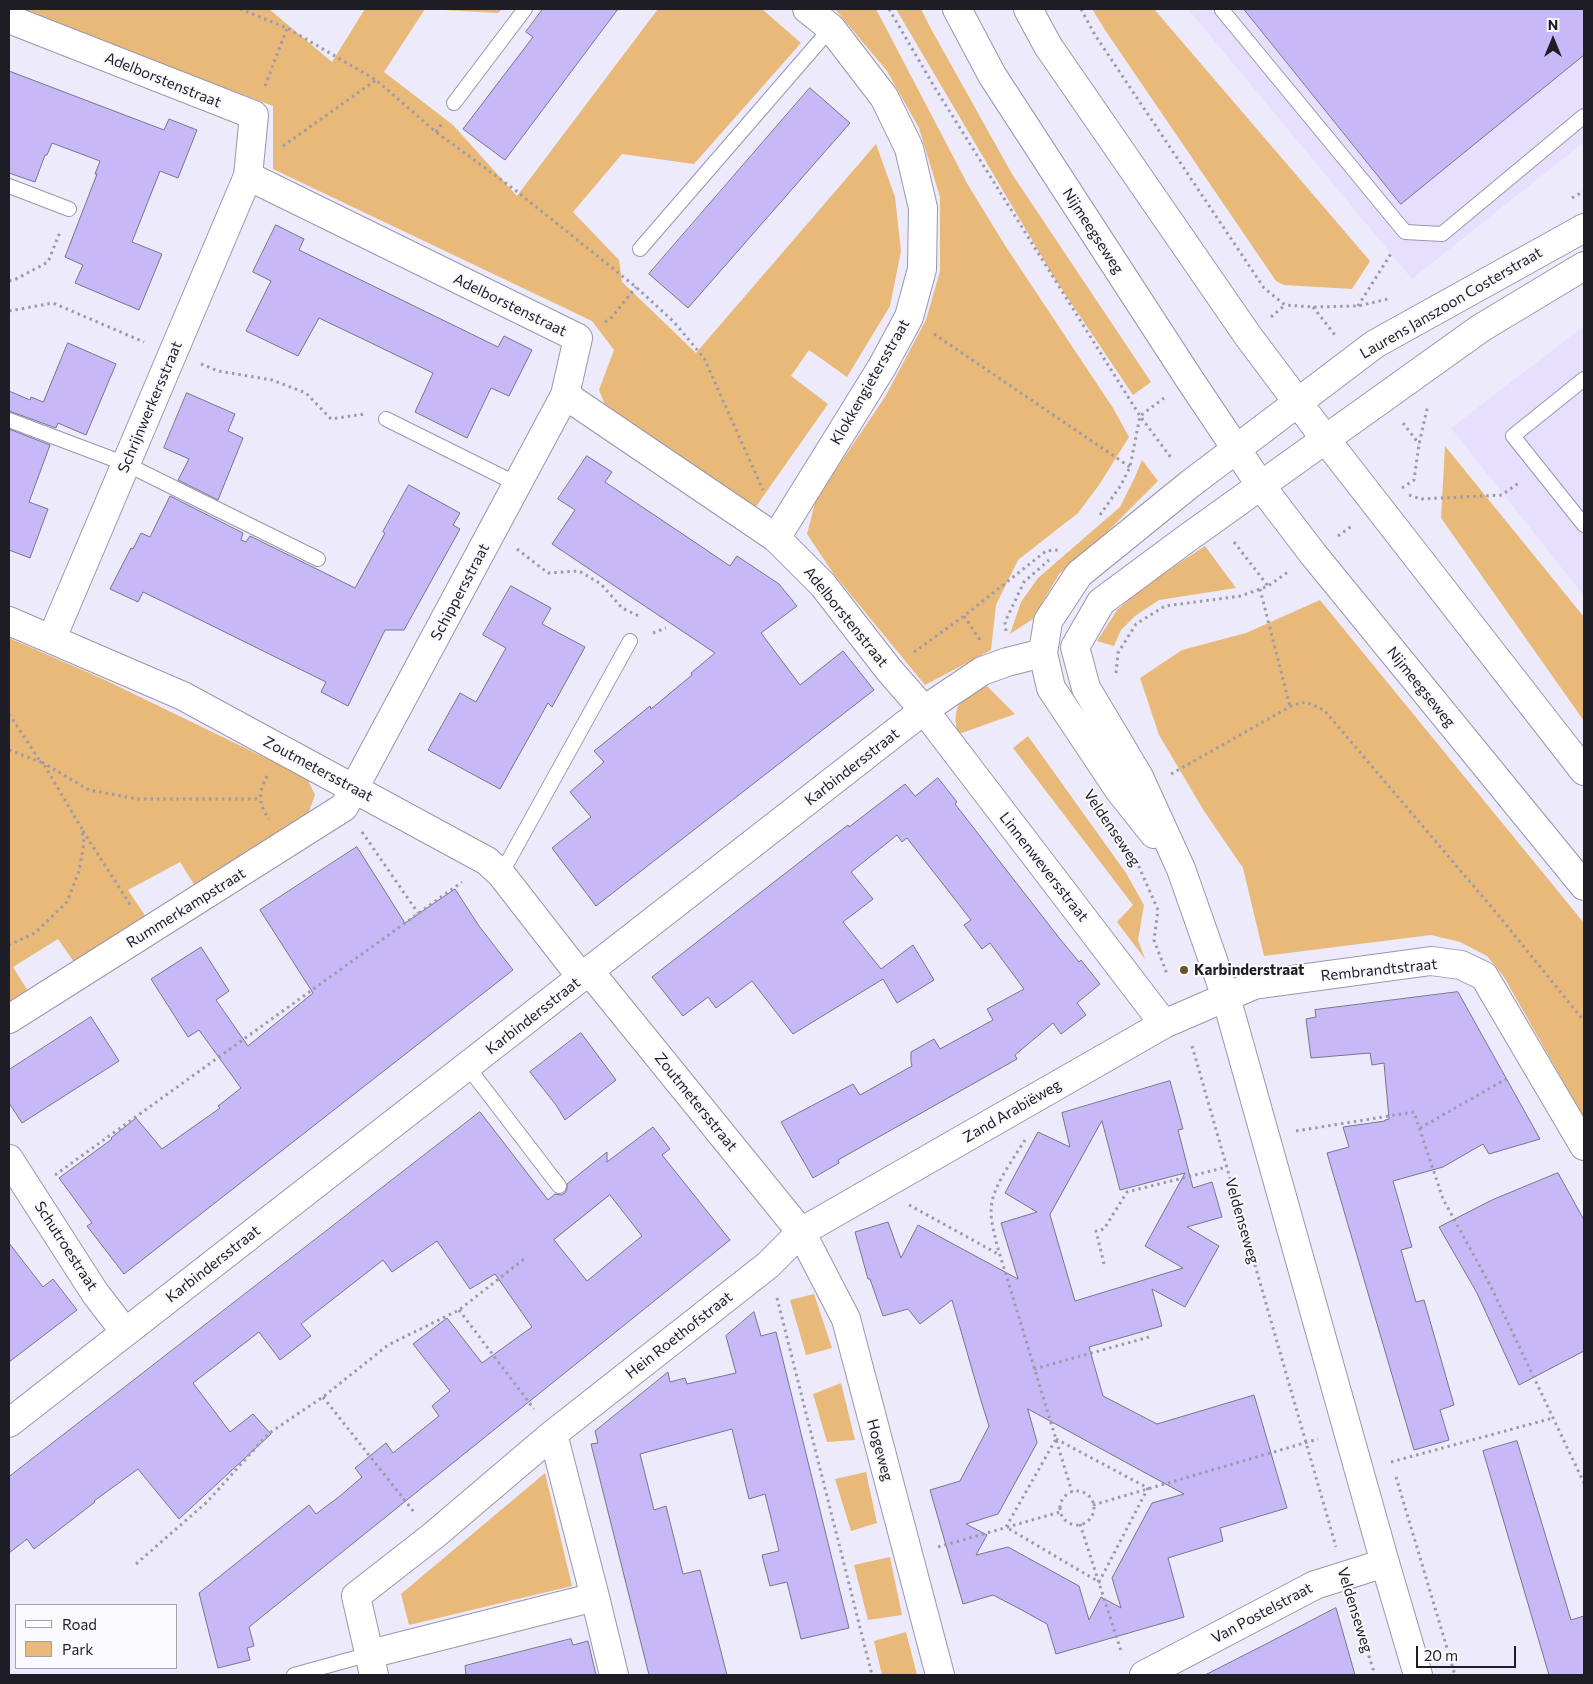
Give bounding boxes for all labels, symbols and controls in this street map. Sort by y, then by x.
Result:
north arrow [1528,15,1578,65]
text: N [1548,16,1558,33]
street label: Adelborstenstraat [102,48,224,112]
street label: Nijmeegseweg [1059,185,1127,277]
street label: Laurens Janszoon Costerstraat [1357,243,1545,363]
street label: Adelborstenstraat [450,270,570,340]
street label: Klokkengietersstraat [827,316,913,448]
street label: Schrijnwerkersstraat [114,338,186,476]
street label: Schippersstraat [427,540,493,644]
street label: Adelborstenstraat [800,563,892,671]
street label: Nijmeegseweg [1383,643,1459,731]
street label: Karbindersstraat [801,725,903,809]
street label: Zoutmetersstraat [260,733,376,805]
street label: Veldenseweg [1080,786,1144,870]
street label: Linnenweversstraat [996,809,1092,925]
street label: Rummerkampstraat [123,864,249,952]
street label: Rembrandtstraat [1320,955,1438,985]
place label: Karbinderstraat [1194,961,1304,979]
marker: Karbinderstraat [1178,964,1190,976]
street label: Karbindersstraat [482,974,584,1058]
street label: Zoutmetersstraat [651,1049,741,1155]
street label: Zand Arabiëweg [960,1076,1064,1146]
street label: Veldenseweg [1221,1176,1263,1266]
street label: Schutroestraat [31,1198,101,1294]
street label: Karbindersstraat [162,1222,264,1306]
street label: Hein Roethofstraat [622,1288,736,1382]
street label: Hogeweg [863,1417,897,1483]
street label: Veldenseweg [1333,1565,1377,1655]
street label: Van Postelstraat [1208,1579,1316,1647]
legend [15,1604,178,1669]
text: Road [62,1615,97,1633]
scale bar [1418,1636,1518,1668]
text: Park [62,1640,93,1658]
text: 20 m [1424,1646,1458,1664]

